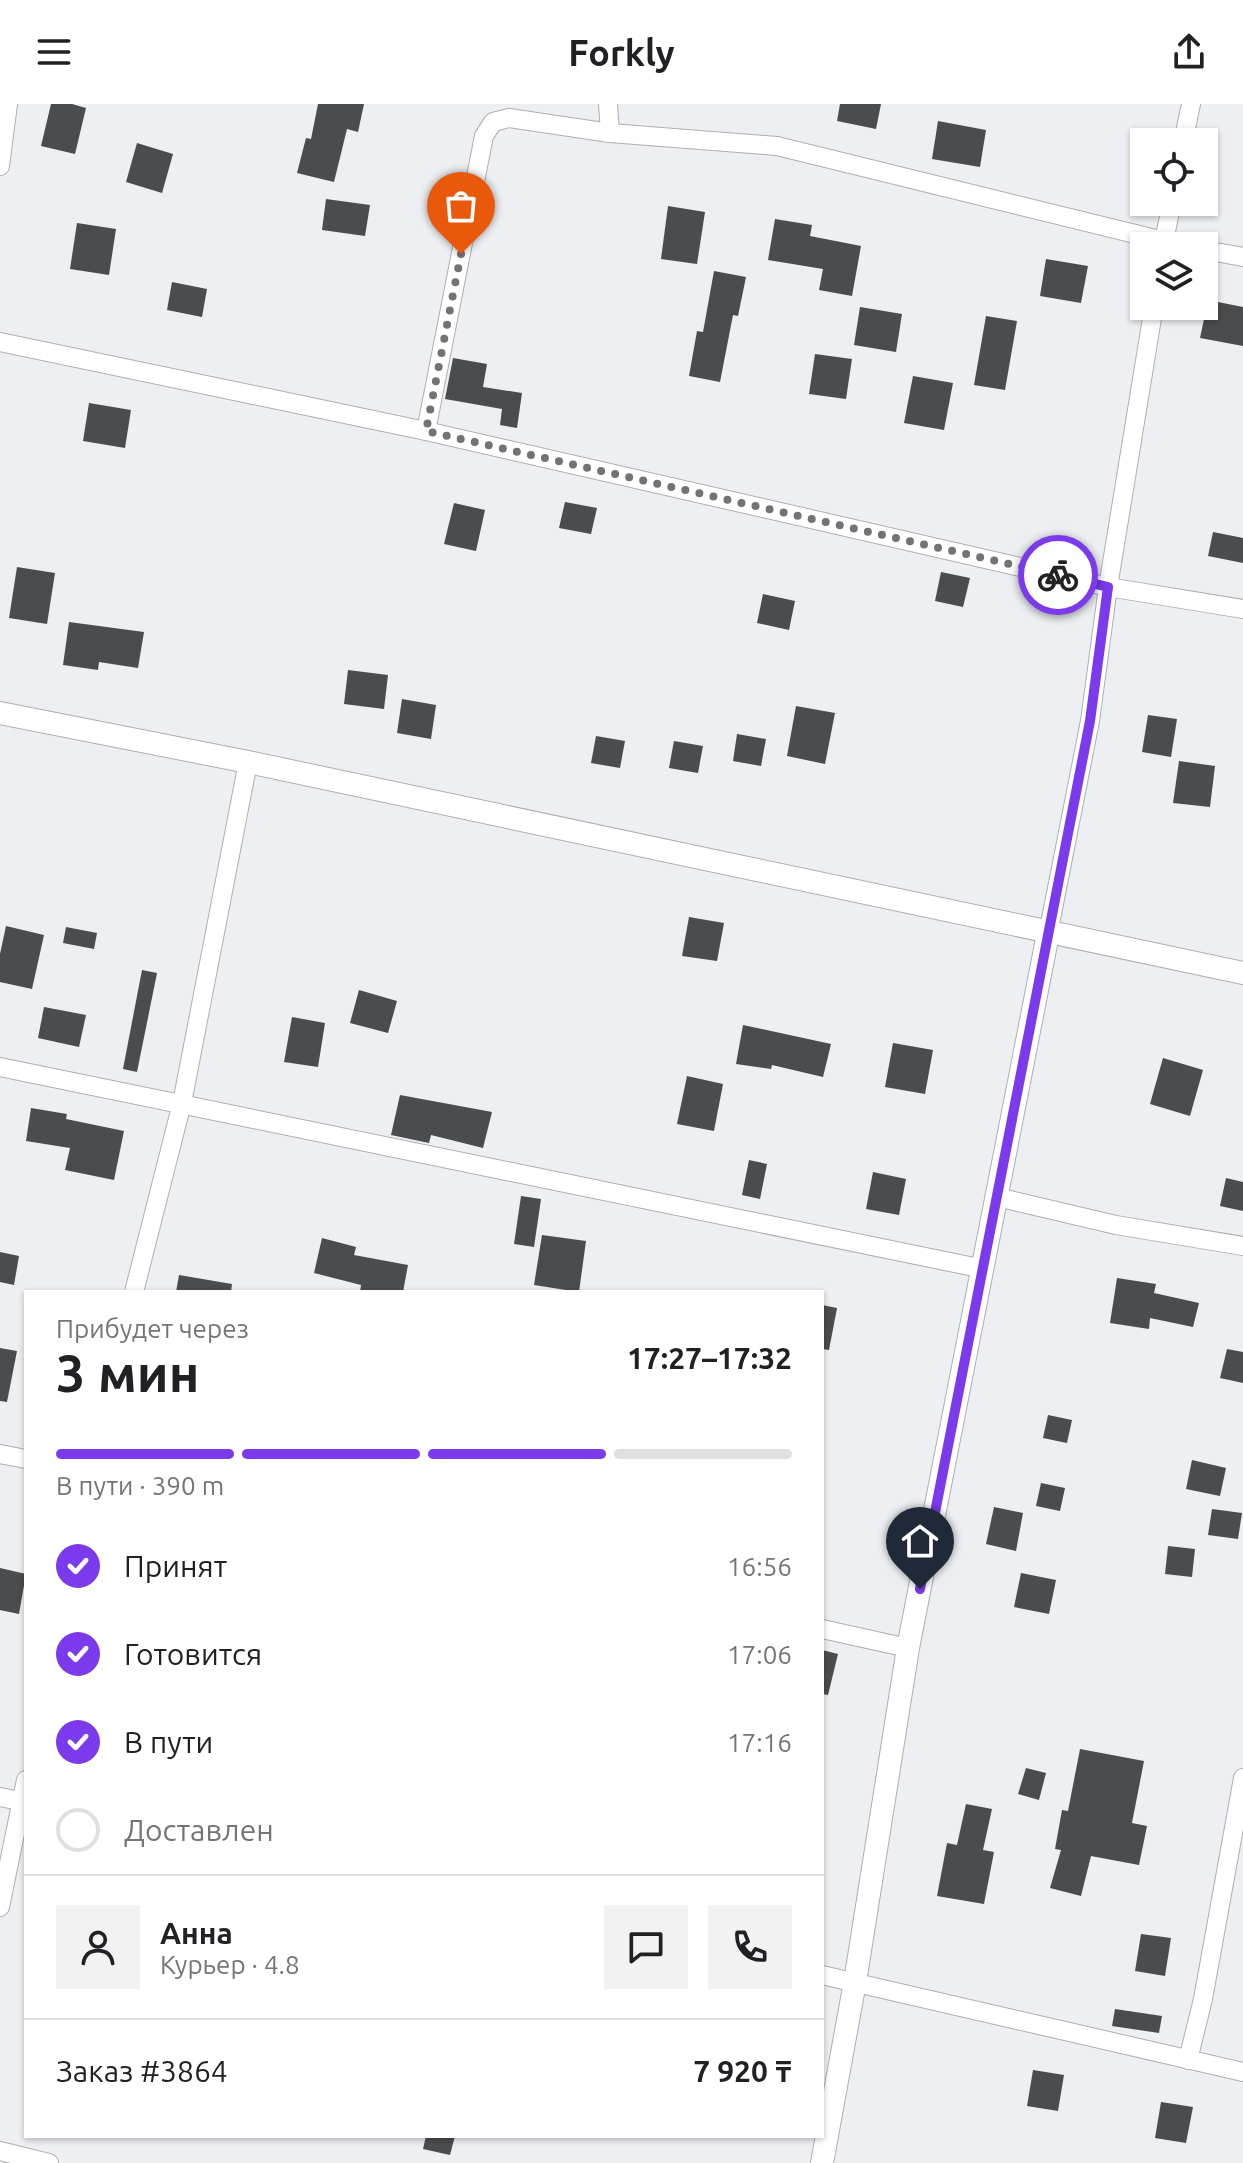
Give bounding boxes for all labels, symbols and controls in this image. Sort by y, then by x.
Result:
icon: menu [32,30,76,74]
icon: share [1167,30,1211,74]
text: Forkly [568,32,675,73]
map controls [1130,128,1218,320]
button: locate [1130,128,1218,216]
pin [427,172,495,254]
icon: bag [439,184,483,228]
button: layers [1130,232,1218,320]
courier [1018,535,1098,615]
icon: bike [1036,553,1080,597]
text: Прибудет через [56,1314,249,1343]
text: 17:27–17:32 [627,1341,792,1375]
text: 3 мин [56,1344,199,1402]
text: В пути · 390 m [56,1471,224,1500]
pin [886,1507,954,1589]
icon: home [898,1519,942,1563]
icon: check [56,1544,100,1588]
text: Принят [124,1549,227,1583]
text: 16:56 [727,1552,792,1581]
icon: check [56,1632,100,1676]
text: Готовится [124,1637,262,1671]
text: 17:06 [727,1640,792,1669]
icon: check [56,1720,100,1764]
text: В пути [124,1725,213,1759]
text: 17:16 [727,1728,792,1757]
text: Доставлен [124,1813,274,1847]
button: person [56,1905,140,1989]
button: chat [604,1905,688,1989]
button: phone [708,1905,792,1989]
text: Анна [160,1916,233,1950]
text: Курьер · 4.8 [160,1950,300,1979]
text: Заказ #3864 [56,2054,228,2088]
text: 7 920 ₸ [693,2054,792,2088]

